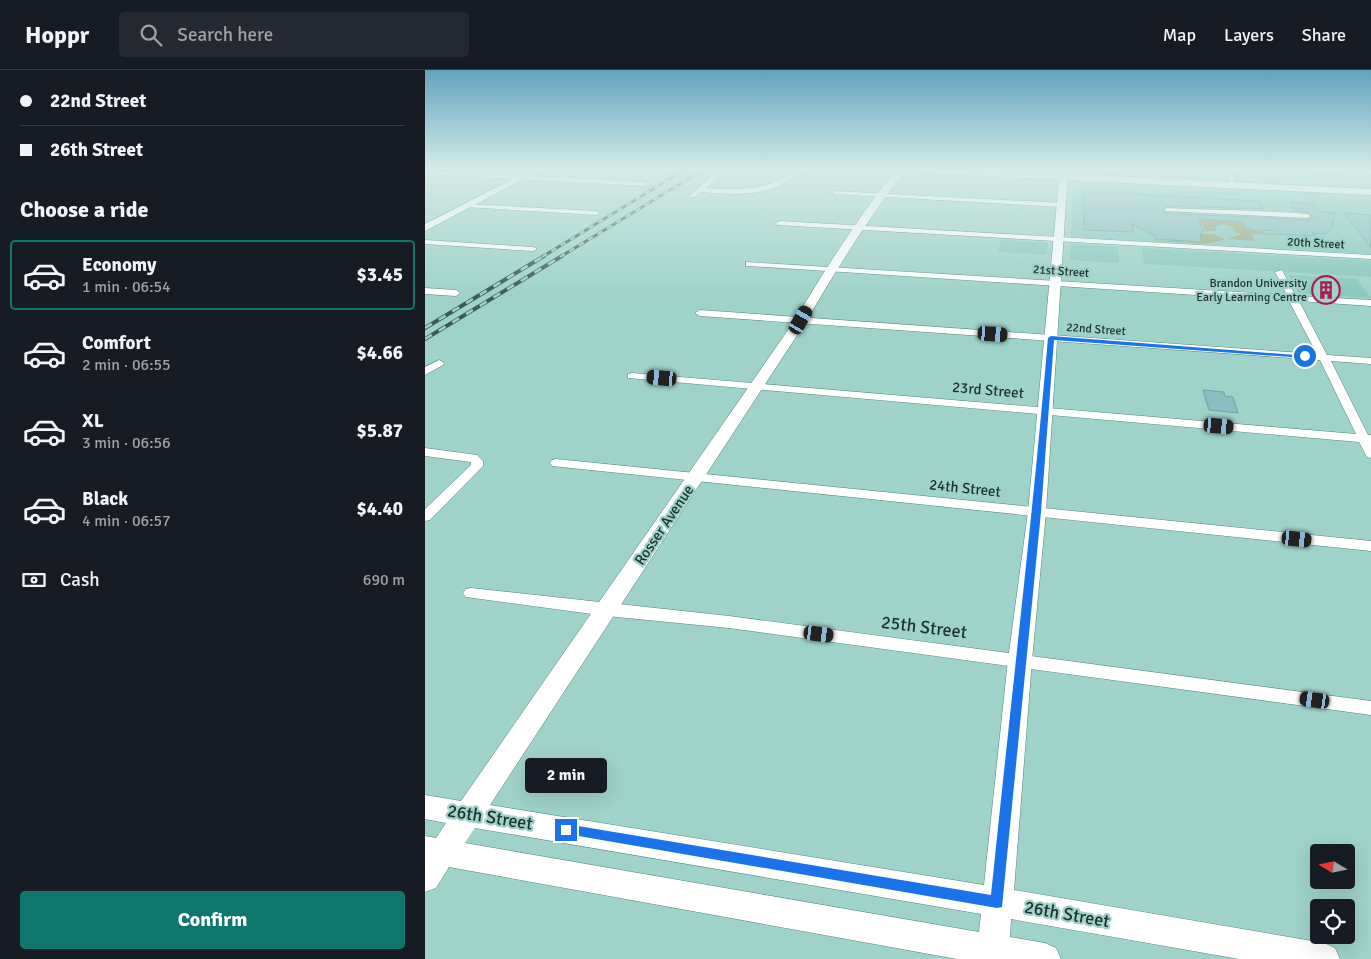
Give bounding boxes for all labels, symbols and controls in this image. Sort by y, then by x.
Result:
search box [119,12,469,57]
text: Hoppr [25,20,89,50]
icon: search [137,21,165,49]
text: Search here [177,23,273,47]
text: Map [1163,24,1196,46]
text: Layers [1224,24,1274,46]
text: Share [1302,24,1346,46]
text: 22nd Street [50,89,146,113]
text: 26th Street [50,138,143,162]
text: Choose a ride [20,196,148,223]
street label: 20th Street [1287,235,1345,252]
icon: car [22,253,67,298]
text: Economy [82,253,156,277]
street label: 21st Street [1032,262,1090,281]
text: $3.45 [357,263,403,287]
building icon: Brandon University Early Learning Centre [1311,275,1341,305]
place label: Brandon University Early Learning Centre [1196,276,1307,305]
text: 1 min · 06:54 [82,277,171,297]
car [787,303,814,337]
street label: 22nd Street [1066,320,1126,339]
car [977,325,1008,343]
icon: car [22,331,67,376]
text: Comfort [82,331,151,355]
text: $4.66 [357,341,403,365]
route start [1294,345,1316,367]
text: 2 min · 06:55 [82,355,171,375]
car [646,369,677,387]
street label: 23rd Street [951,378,1025,402]
icon: car [22,409,67,454]
text: XL [82,409,104,433]
car [1203,417,1234,435]
text: $5.87 [357,419,403,443]
text: 3 min · 06:56 [82,433,171,453]
street label: 24th Street [928,475,1002,501]
street label: Rosser Avenue [631,481,697,569]
icon: car [22,487,67,532]
text: Black [82,487,128,511]
text: $4.40 [357,497,403,521]
text: 4 min · 06:57 [82,511,171,531]
car [1281,530,1312,548]
icon: cash [20,566,48,594]
text: Cash [60,568,100,592]
text: 690 m [363,570,405,590]
street label: 25th Street [880,611,968,643]
car [803,625,834,643]
car [1299,690,1330,710]
callout: 2 min [525,758,607,792]
text: 2 min [547,765,585,785]
street label: 26th Street [446,799,534,835]
route end [555,819,577,841]
north arrow [1310,844,1355,889]
map controls [1310,844,1355,944]
button: Confirm [20,891,405,949]
street label: 26th Street [1023,896,1111,932]
button: locate [1310,899,1355,944]

